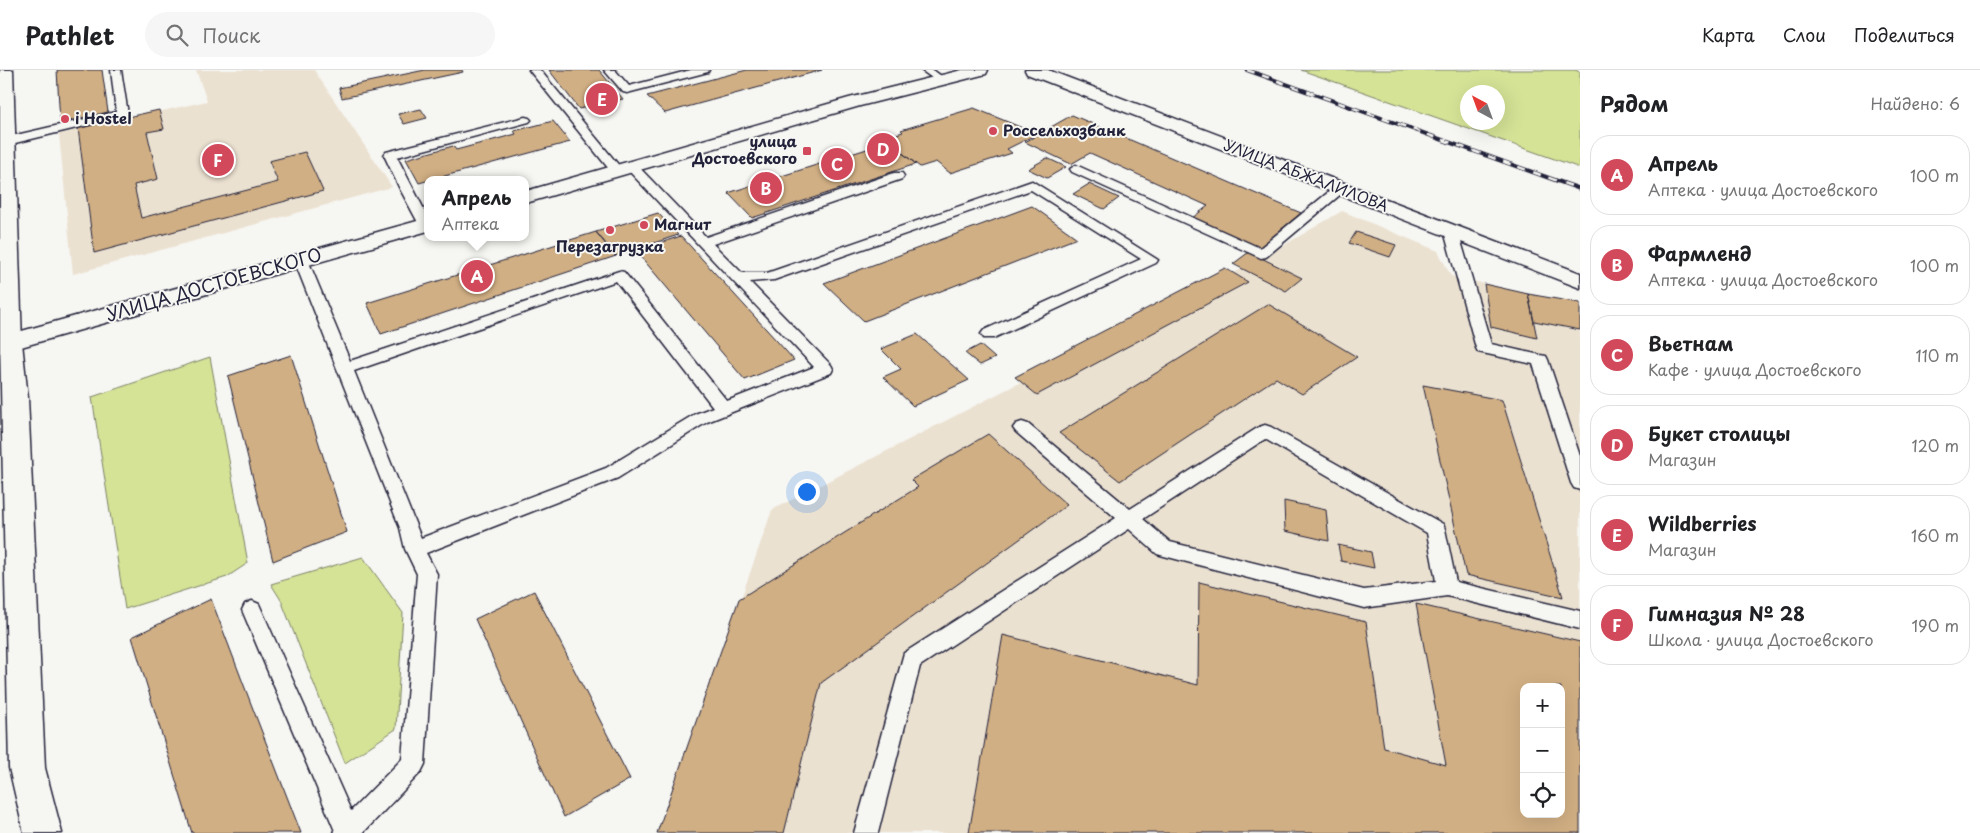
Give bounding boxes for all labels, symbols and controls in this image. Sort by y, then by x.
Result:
search box [145,12,495,57]
text: Pathlet [25,17,115,53]
icon: search [163,21,191,49]
text: Поиск [203,21,260,49]
text: Карта [1702,21,1755,48]
text: Слои [1783,21,1826,48]
text: Поделиться [1854,21,1955,48]
pin: E [586,80,618,118]
north arrow [1460,85,1505,130]
text: Рядом [1600,87,1668,119]
text: Найдено: 6 [1870,91,1960,115]
place label: i Hostel [75,106,131,129]
marker: i Hostel [59,113,71,125]
place label: Россельхозбанк [1003,118,1126,141]
marker: Россельхозбанк [987,125,999,137]
place label: улица Достоевского [691,129,798,169]
pin: D [867,130,899,168]
street label: УЛИЦА АБЖАЛИЛОВА [1221,133,1392,217]
pin: F [202,141,234,179]
marker: улица Достоевского [801,145,813,157]
pin: C [821,145,853,183]
text: Апрель [1648,149,1718,177]
text: A [1611,163,1623,187]
text: 100 m [1910,163,1959,187]
pin: B [750,169,782,207]
popup [424,176,529,241]
text: Аптека · улица Достоевского [1648,177,1878,201]
text: Апрель [441,183,512,211]
text: Аптека [441,211,499,235]
place label: Магнит [654,212,712,235]
marker: Магнит [638,219,650,231]
marker: Перезагрузка [604,224,616,236]
place label: Перезагрузка [556,234,664,257]
text: Фармленд [1648,239,1751,267]
street label: УЛИЦА ДОСТОЕВСКОГО [103,240,325,327]
text: B [1612,253,1622,277]
text: 100 m [1910,253,1959,277]
pin: A [461,257,493,295]
text: Аптека · улица Достоевского [1648,267,1878,291]
text: Вьетнам [1648,329,1734,357]
text: C [1611,343,1623,367]
text: 110 m [1916,343,1959,367]
text: Кафе · улица Достоевского [1648,357,1862,381]
text: Букет столицы [1648,419,1791,447]
text: D [1611,433,1623,457]
text: 120 m [1912,433,1959,457]
text: Магазин [1648,447,1717,471]
your location [794,479,820,505]
text: Wildberries [1648,509,1757,537]
text: E [1612,523,1622,547]
text: 160 m [1911,523,1959,547]
text: Магазин [1648,537,1717,561]
text: Гимназия № 28 [1648,599,1805,627]
text: F [1612,613,1622,637]
text: 190 m [1911,613,1959,637]
text: Школа · улица Достоевского [1648,627,1874,651]
map controls [1520,683,1565,818]
button: + [1520,683,1565,728]
button: − [1520,728,1565,773]
button: locate [1520,773,1565,818]

